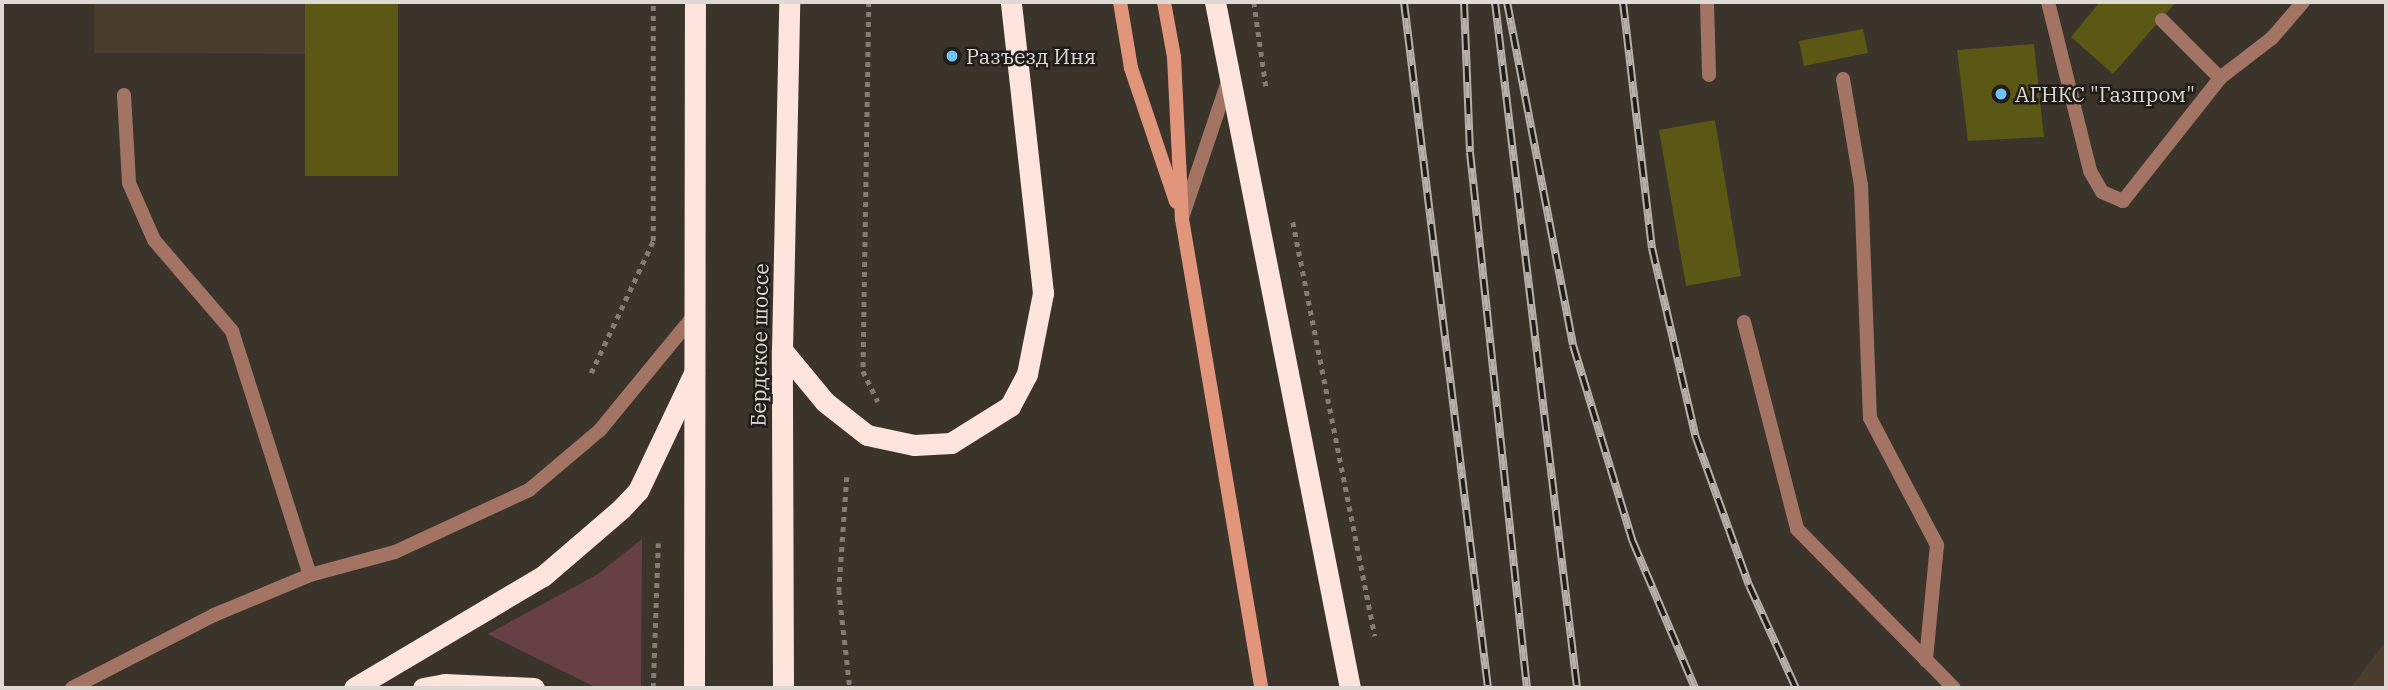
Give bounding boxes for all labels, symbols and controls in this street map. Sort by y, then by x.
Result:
place label: Разъезд Иня [966,43,1096,69]
marker: Разъезд Иня [944,48,960,64]
place label: АГНКС "Газпром" [2015,81,2195,107]
marker: АГНКС "Газпром" [1993,86,2009,102]
street label: Бердское шоссе [745,263,773,427]

